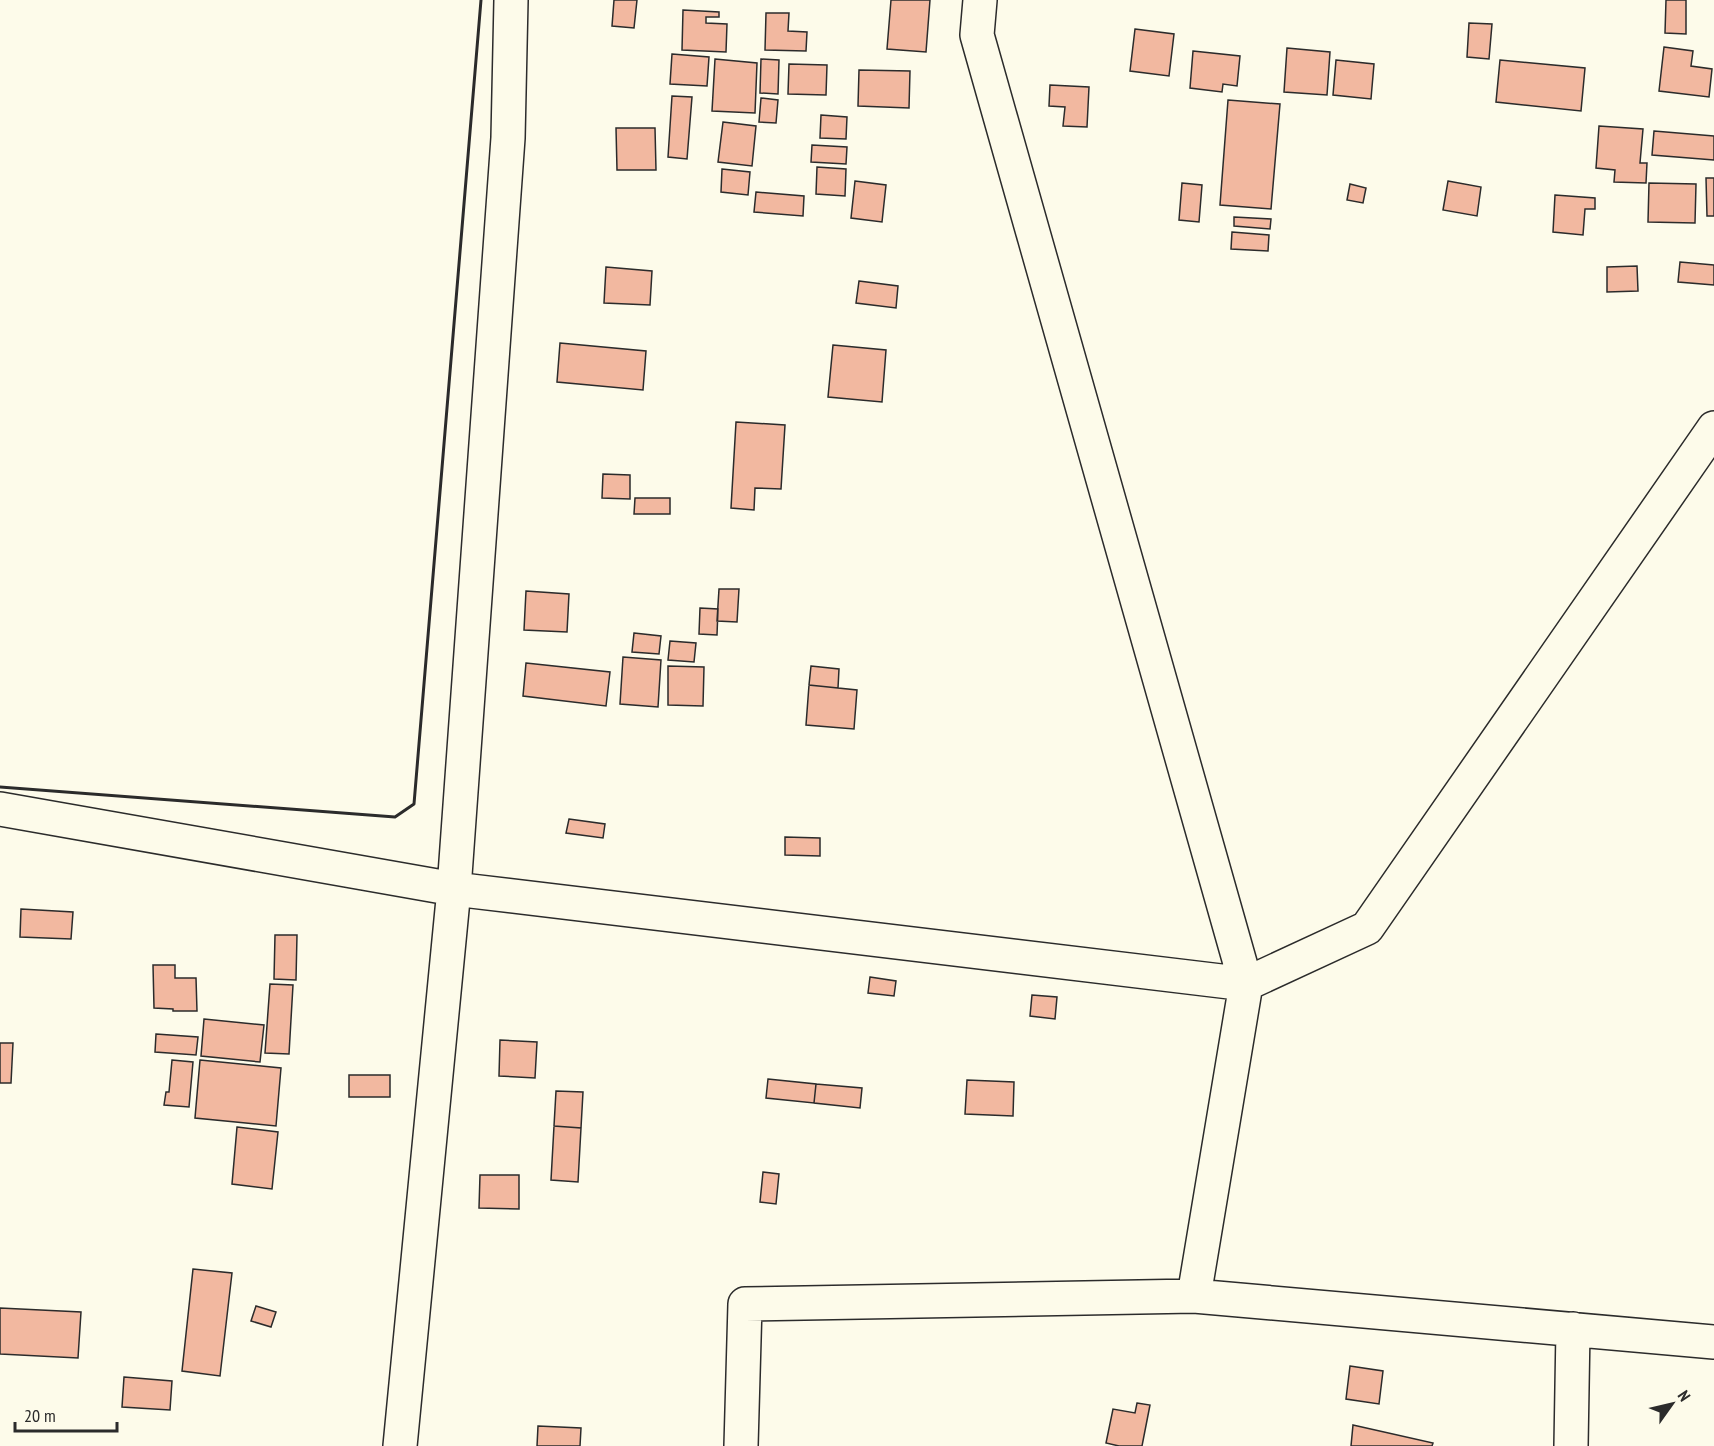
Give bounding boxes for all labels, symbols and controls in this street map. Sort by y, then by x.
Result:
north arrow [1642,1374,1702,1434]
text: N [1674,1386,1695,1405]
scale bar [15,1395,117,1433]
text: 20 m [24,1404,56,1427]

